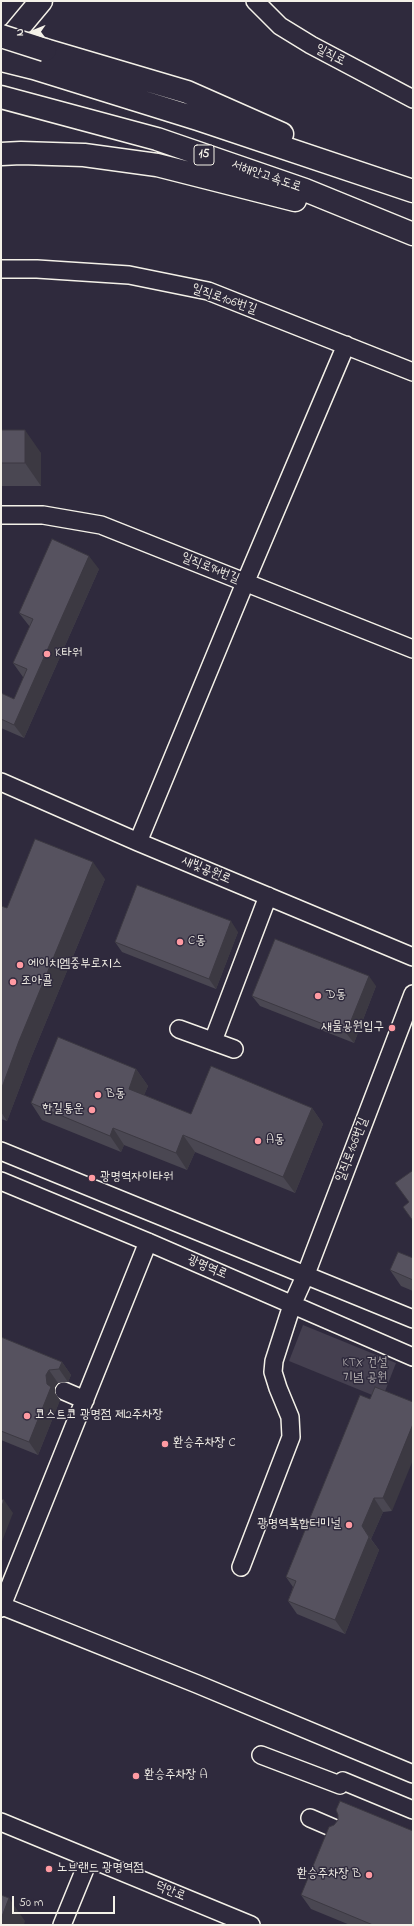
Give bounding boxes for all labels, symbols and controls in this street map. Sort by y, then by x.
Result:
north arrow [12,12,52,52]
text: N [12,28,28,36]
street label: 일직로 [312,42,348,70]
road number: 15 [194,145,214,165]
street label: 서해안고속도로 [229,158,303,196]
street label: 일직로106번길 [189,282,259,318]
street label: 일직로94번길 [179,550,241,588]
place label: K타워 [55,646,82,662]
marker: K타워 [42,649,52,659]
street label: 새빛공원로 [179,854,233,888]
place label: C동 [188,934,206,950]
marker: C동 [175,937,185,947]
place label: 에이치엠중부로지스 [28,957,122,973]
marker: 에이치엠중부로지스 [15,960,25,970]
place label: 조아콜 [21,974,52,990]
marker: 조아콜 [8,977,18,987]
place label: D동 [326,988,346,1004]
marker: D동 [313,991,323,1001]
place label: 새물공원입구 [321,1020,384,1036]
marker: 새물공원입구 [387,1023,397,1033]
place label: B동 [106,1087,125,1103]
marker: B동 [93,1090,103,1100]
place label: 한길통운 [42,1102,84,1118]
marker: 한길통운 [87,1105,97,1115]
street label: 일직로106번길 [334,1116,372,1184]
place label: A동 [266,1133,284,1149]
marker: A동 [253,1136,263,1146]
place label: 광명역자이타워 [100,1170,173,1186]
marker: 광명역자이타워 [87,1173,97,1183]
street label: 광명역로 [185,1253,229,1283]
park label: KTX 건설 기념 공원 [342,1356,388,1387]
place label: 코스트코 광명점 제2주차장 [35,1408,163,1424]
marker: 코스트코 광명점 제2주차장 [22,1411,32,1421]
place label: 환승주차장 C [173,1436,236,1452]
marker: 환승주차장 C [160,1439,170,1449]
place label: 광명역복합터미널 [257,1517,341,1533]
marker: 광명역복합터미널 [344,1520,354,1530]
place label: 환승주차장 A [144,1768,208,1784]
marker: 환승주차장 A [131,1771,141,1781]
place label: 노브랜드 광명역점 [57,1861,144,1877]
marker: 노브랜드 광명역점 [44,1864,54,1874]
place label: 환승주차장 B [297,1867,361,1883]
marker: 환승주차장 B [364,1870,374,1880]
street label: 덕안로 [153,1879,187,1905]
scale bar [14,1888,117,1914]
text: 50 m [19,1894,43,1912]

